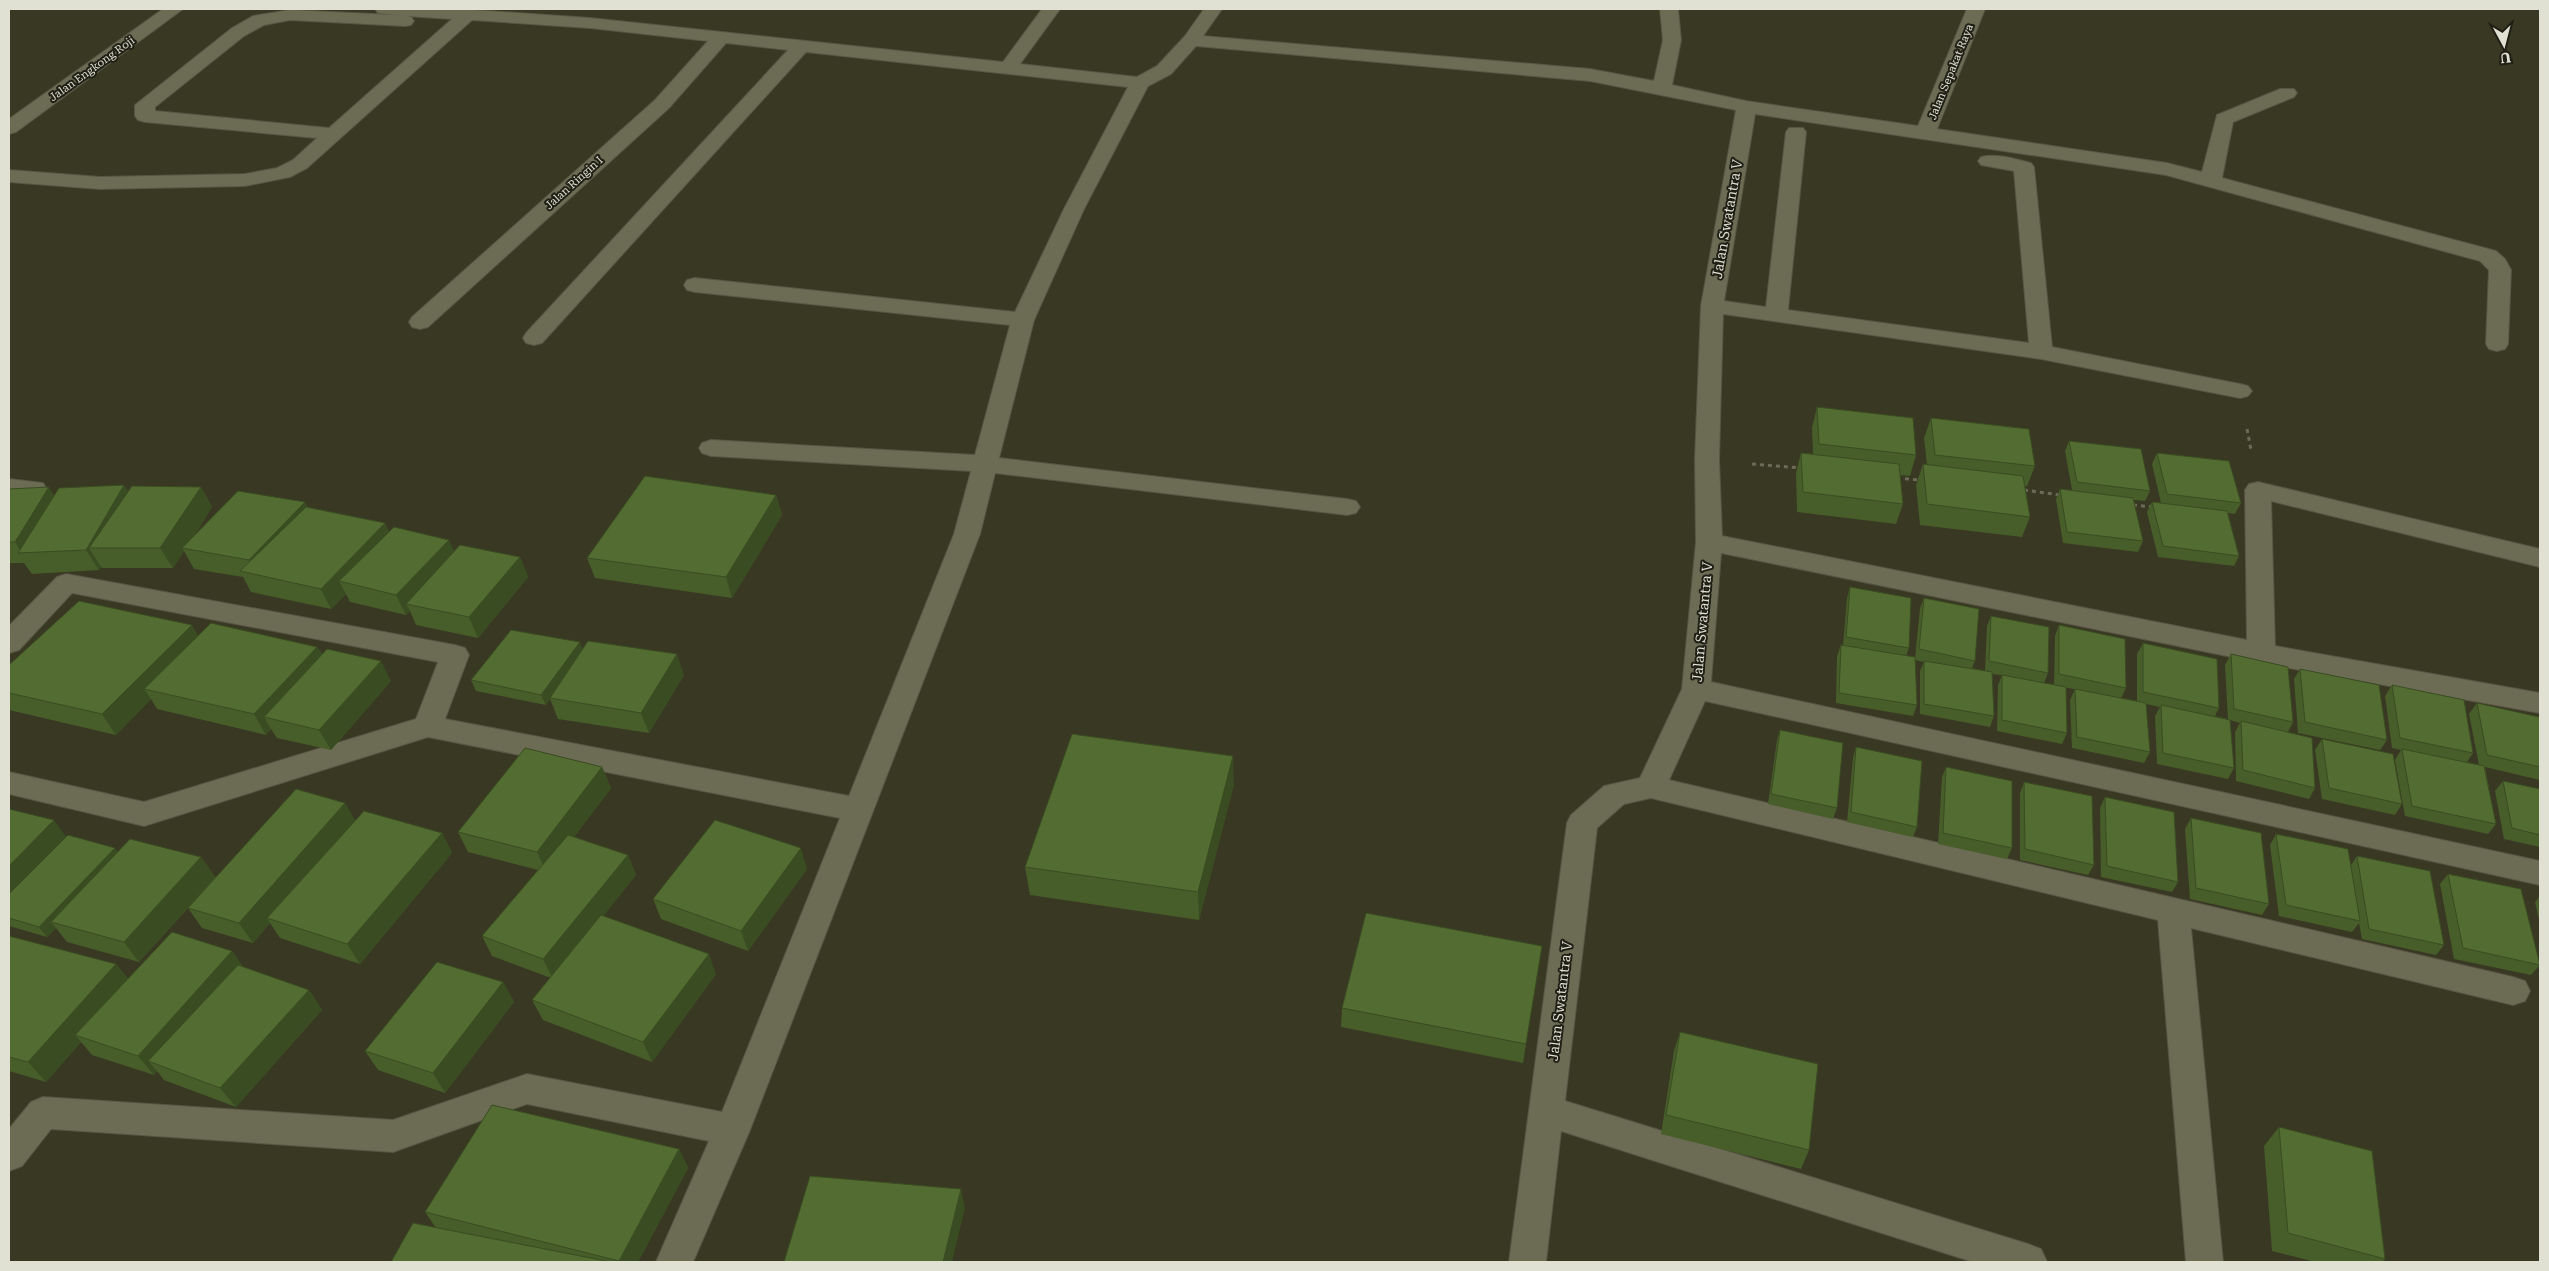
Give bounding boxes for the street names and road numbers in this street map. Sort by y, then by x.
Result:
street label: Jalan Sepakat Raya [1926,22,1976,122]
street label: Jalan Engkong Roji [47,33,138,104]
street label: Jalan Ringin I [542,154,606,212]
street label: Jalan Swatantra V [1709,158,1745,280]
street label: Jalan Swatantra V [1689,561,1715,683]
street label: Jalan Swatantra V [1545,940,1575,1062]

